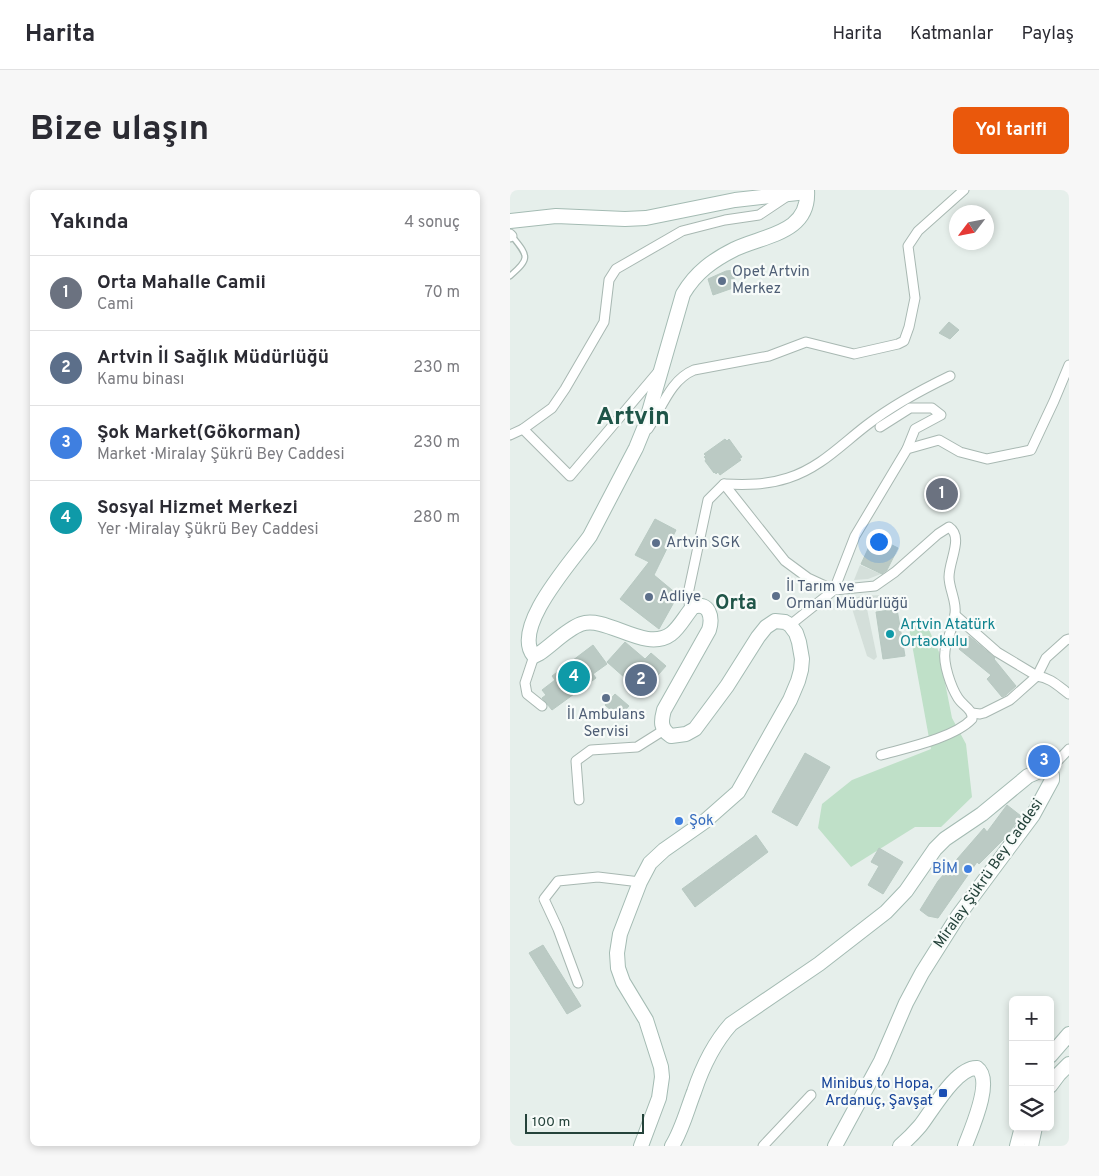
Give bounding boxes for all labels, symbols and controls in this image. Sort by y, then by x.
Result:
text: Harita [25,20,95,50]
text: Harita [833,23,882,46]
text: Katmanlar [910,23,993,46]
text: Paylaş [1021,23,1074,46]
button: Yol tarifi [953,107,1069,154]
text: Bize ulaşın [30,108,209,152]
north arrow [949,205,994,250]
text: Yakında [50,209,129,236]
text: 4 sonuç [404,213,460,233]
place label: Opet Artvin Merkez [732,263,810,299]
text: Orta Mahalle Camii [97,271,266,295]
marker: Opet Artvin Merkez [716,275,728,287]
text: 1 [63,283,69,303]
text: 70 m [425,283,460,303]
text: Cami [97,295,134,315]
text: Artvin İl Sağlık Müdürlüğü [97,346,329,370]
text: 2 [61,358,71,378]
text: 230 m [413,358,460,378]
text: Kamu binası [97,370,184,390]
district label: Artvin [596,402,670,434]
text: Şok Market(Gökorman) [97,421,301,445]
text: 3 [61,433,71,453]
text: 230 m [413,433,460,453]
text: Market · Miralay Şükrü Bey Caddesi [97,445,345,465]
pin: 1 [926,475,958,513]
text: Sosyal Hizmet Merkezi [97,496,298,520]
text: 4 [61,508,71,528]
text: 280 m [413,508,460,528]
text: Yer · Miralay Şükrü Bey Caddesi [97,520,319,540]
your location [866,529,892,555]
place label: Artvin SGK [666,534,740,553]
marker: Artvin SGK [650,537,662,549]
place label: İl Tarım ve Orman Müdürlüğü [786,577,908,614]
place label: Adliye [659,588,701,607]
marker: İl Tarım ve Orman Müdürlüğü [770,590,782,602]
marker: Adliye [643,591,655,603]
district label: Orta [715,591,757,617]
place label: Artvin Atatürk Ortaokulu [900,616,996,652]
marker: Artvin Atatürk Ortaokulu [884,628,896,640]
pin: 4 [558,658,590,696]
pin: 2 [625,661,657,699]
marker: İl Ambulans Servisi [600,692,612,704]
place label: İl Ambulans Servisi [567,705,645,742]
pin: 3 [1028,742,1060,780]
street label: Miralay Şükrü Bey Caddesi [930,795,1048,953]
place label: Şok [689,812,714,831]
marker: Şok [673,815,685,827]
place label: BİM [932,859,958,879]
marker: BİM [962,863,974,875]
map controls [1009,996,1054,1131]
button: + [1009,996,1054,1041]
button: − [1009,1041,1054,1086]
place label: Minibus to Hopa, Ardanuç, Şavşat [821,1075,933,1111]
button: layers [1009,1086,1054,1131]
marker: Minibus to Hopa, Ardanuç, Şavşat [937,1087,949,1099]
scale bar [525,1111,644,1134]
text: 100 m [532,1114,570,1131]

